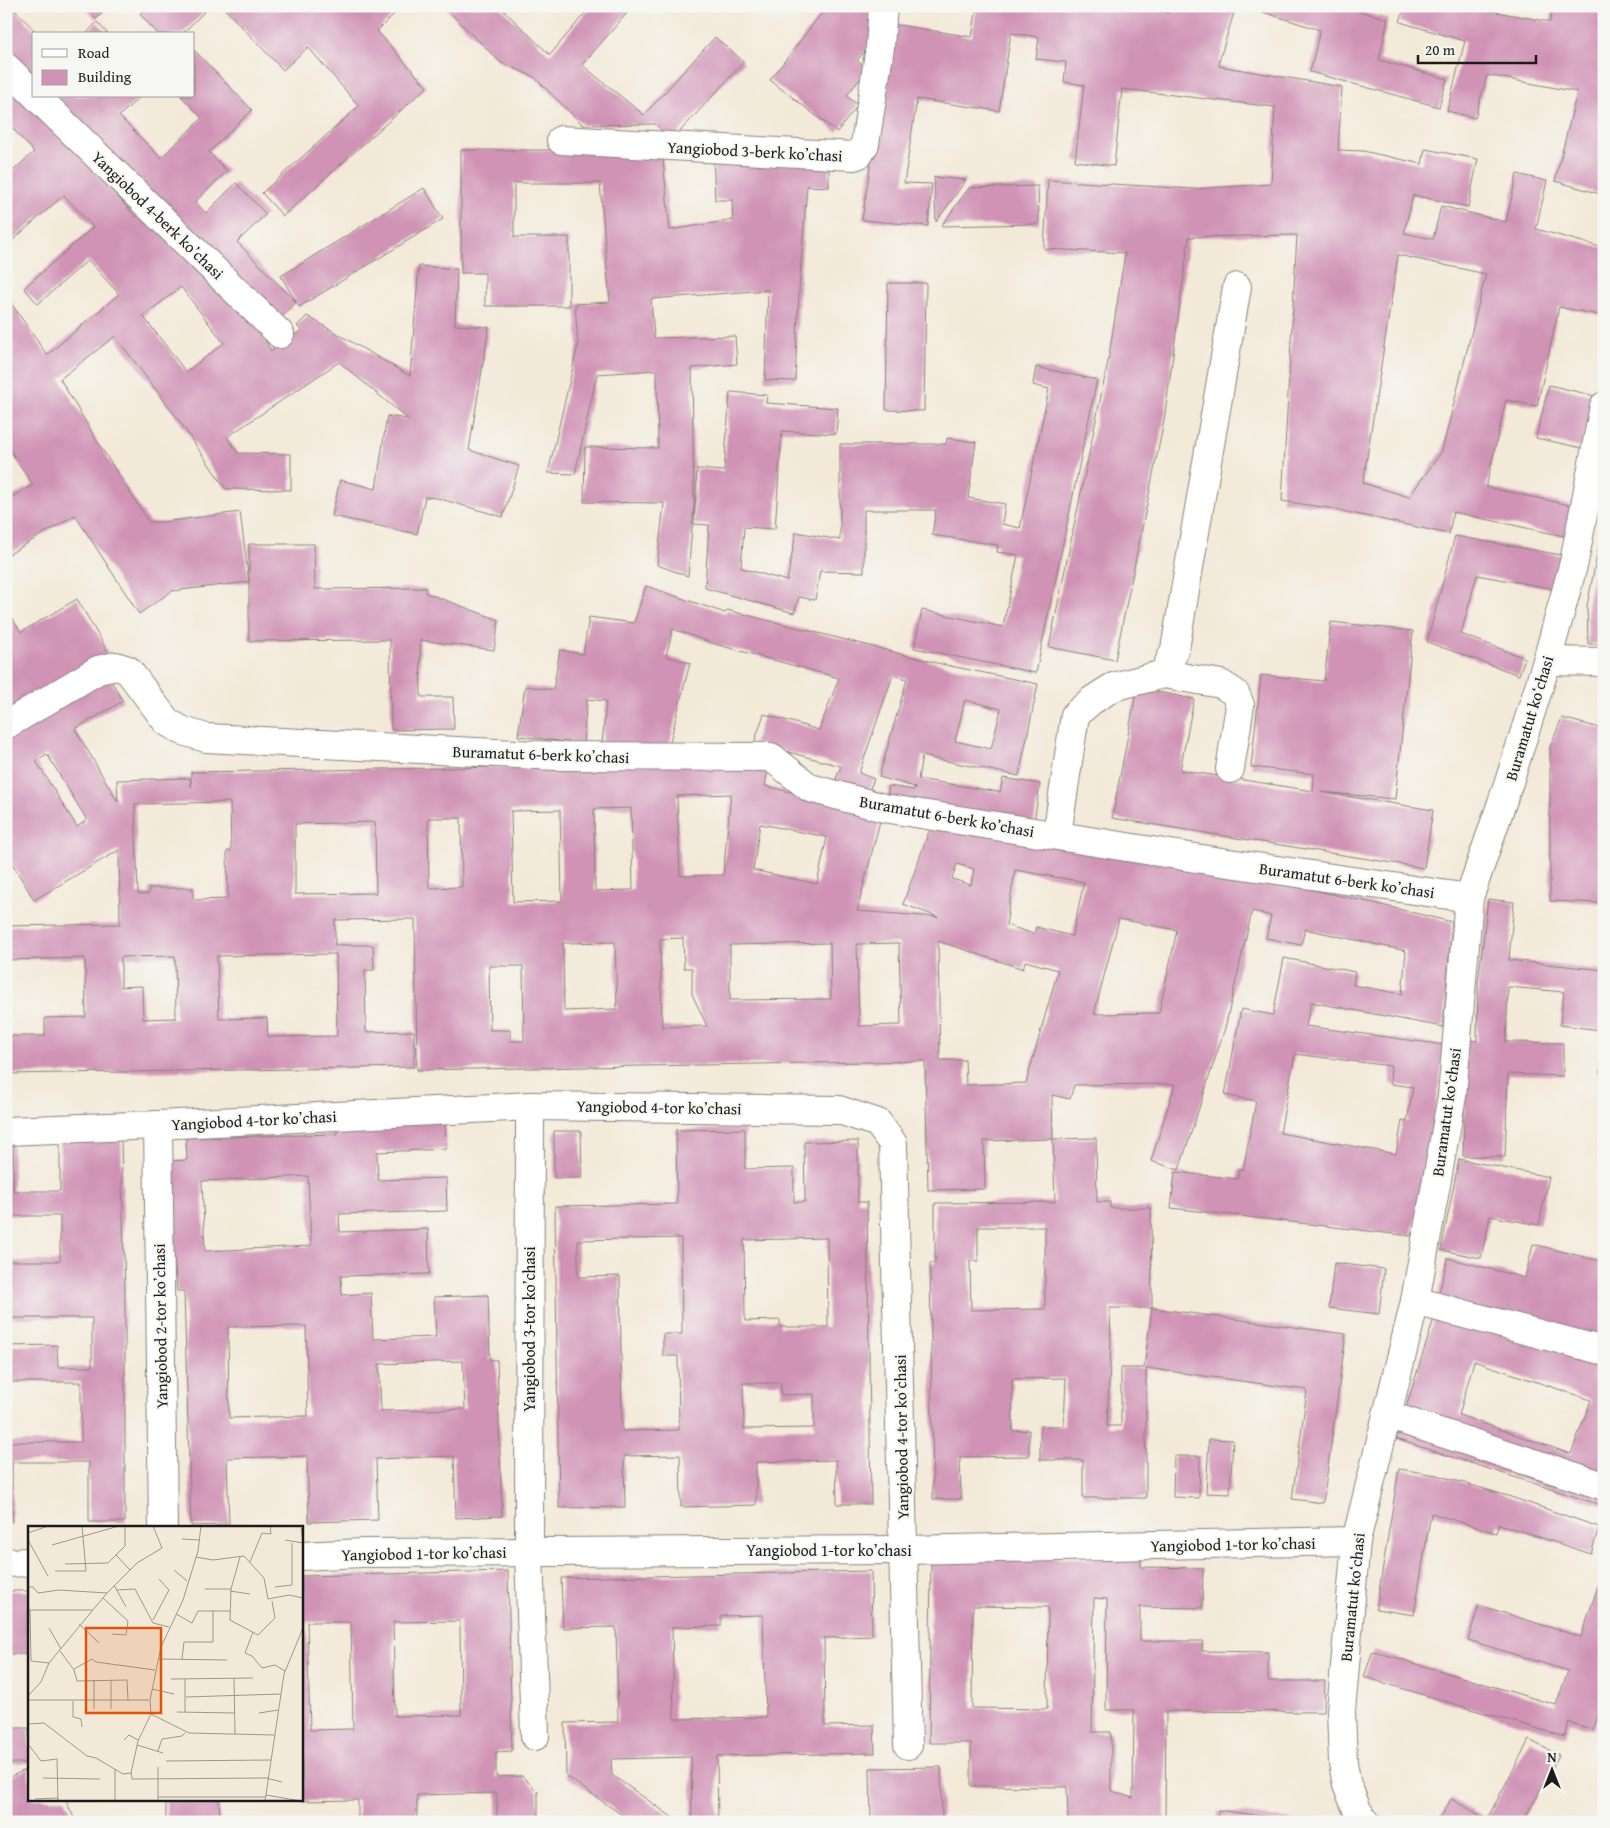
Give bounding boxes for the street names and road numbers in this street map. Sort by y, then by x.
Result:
street label: Yangiobod 3-berk koʼchasi [667,134,844,168]
street label: Yangiobod 4-berk koʼchasi [87,145,230,285]
street label: Buramatut koʻchasi [1499,652,1560,783]
street label: Buramatut 6-berk koʼchasi [452,739,630,769]
street label: Buramatut 6-berk koʼchasi [858,789,1037,843]
street label: Buramatut 6-berk koʼchasi [1258,856,1437,904]
street label: Buramatut koʻchasi [1425,1046,1467,1178]
street label: Yangiobod 4-tor koʼchasi [576,1094,742,1120]
street label: Yangiobod 4-tor koʼchasi [171,1104,338,1136]
street label: Yangiobod 2-tor koʼchasi [147,1243,173,1409]
street label: Yangiobod 3-tor koʼchasi [517,1246,541,1412]
street label: Yangiobod 4-tor koʼchasi [888,1354,914,1520]
street label: Yangiobod 1-tor koʼchasi [1150,1531,1316,1557]
street label: Buramatut koʻchasi [1333,1531,1371,1663]
street label: Yangiobod 1-tor koʼchasi [746,1538,912,1562]
street label: Yangiobod 1-tor koʼchasi [341,1540,507,1566]

